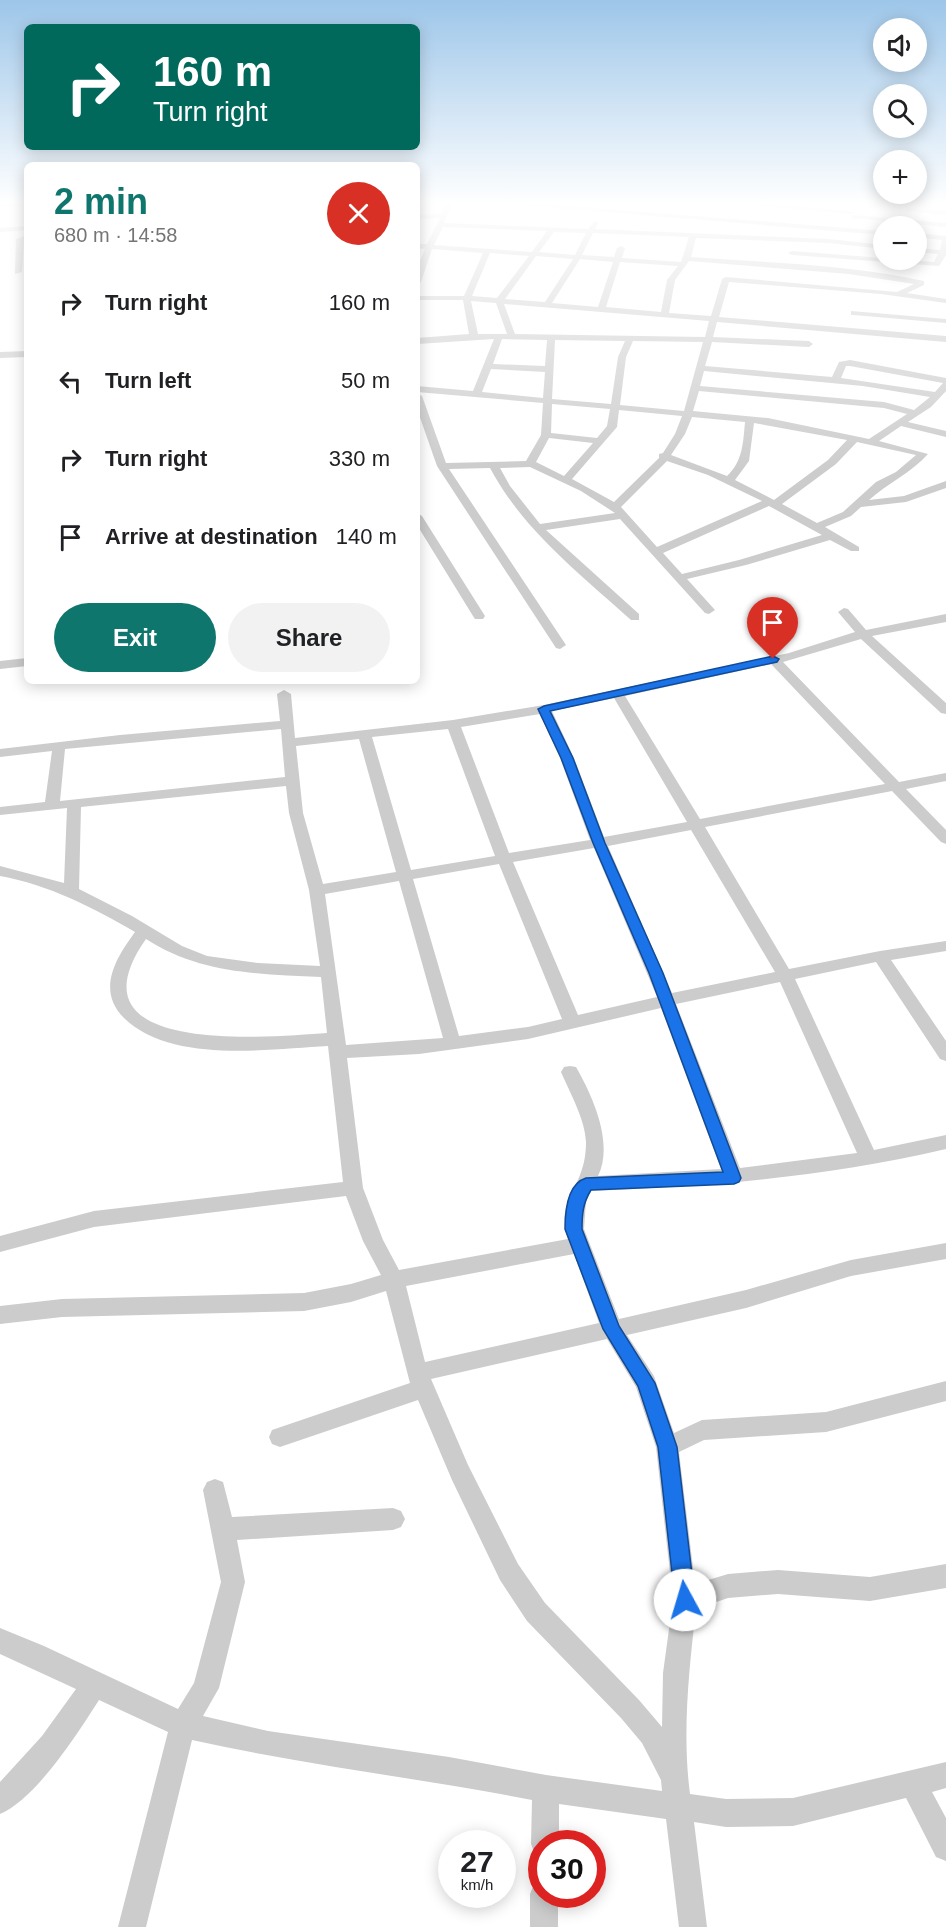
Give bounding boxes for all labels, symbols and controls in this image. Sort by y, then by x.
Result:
map controls [873,18,927,270]
button: sound [873,18,927,72]
icon: right [54,48,132,126]
text: 160 m [153,48,272,95]
button: search [873,84,927,138]
text: Turn right [153,97,268,127]
button: + [873,150,927,204]
text: 2 min [54,181,148,222]
button: close [327,182,390,245]
button: − [873,216,927,270]
text: 680 m · 14:58 [54,224,177,246]
icon: right [54,287,87,320]
text: Turn right [105,290,207,315]
text: 160 m [329,290,390,315]
icon: left [54,365,87,398]
text: Turn left [105,368,191,393]
text: 50 m [341,368,390,393]
icon: right [54,443,87,476]
text: Turn right [105,446,207,471]
text: 330 m [329,446,390,471]
icon: arrive [54,521,87,554]
text: Arrive at destination [105,524,318,549]
text: 140 m [336,524,397,549]
pin [747,597,798,659]
button: Exit [54,603,216,672]
button: Share [228,603,390,672]
icon: arrive [756,606,789,639]
position arrow [653,1568,717,1632]
speed limit sign: 30 [528,1830,606,1908]
text: 27 [460,1845,494,1878]
text: km/h [461,1876,493,1893]

